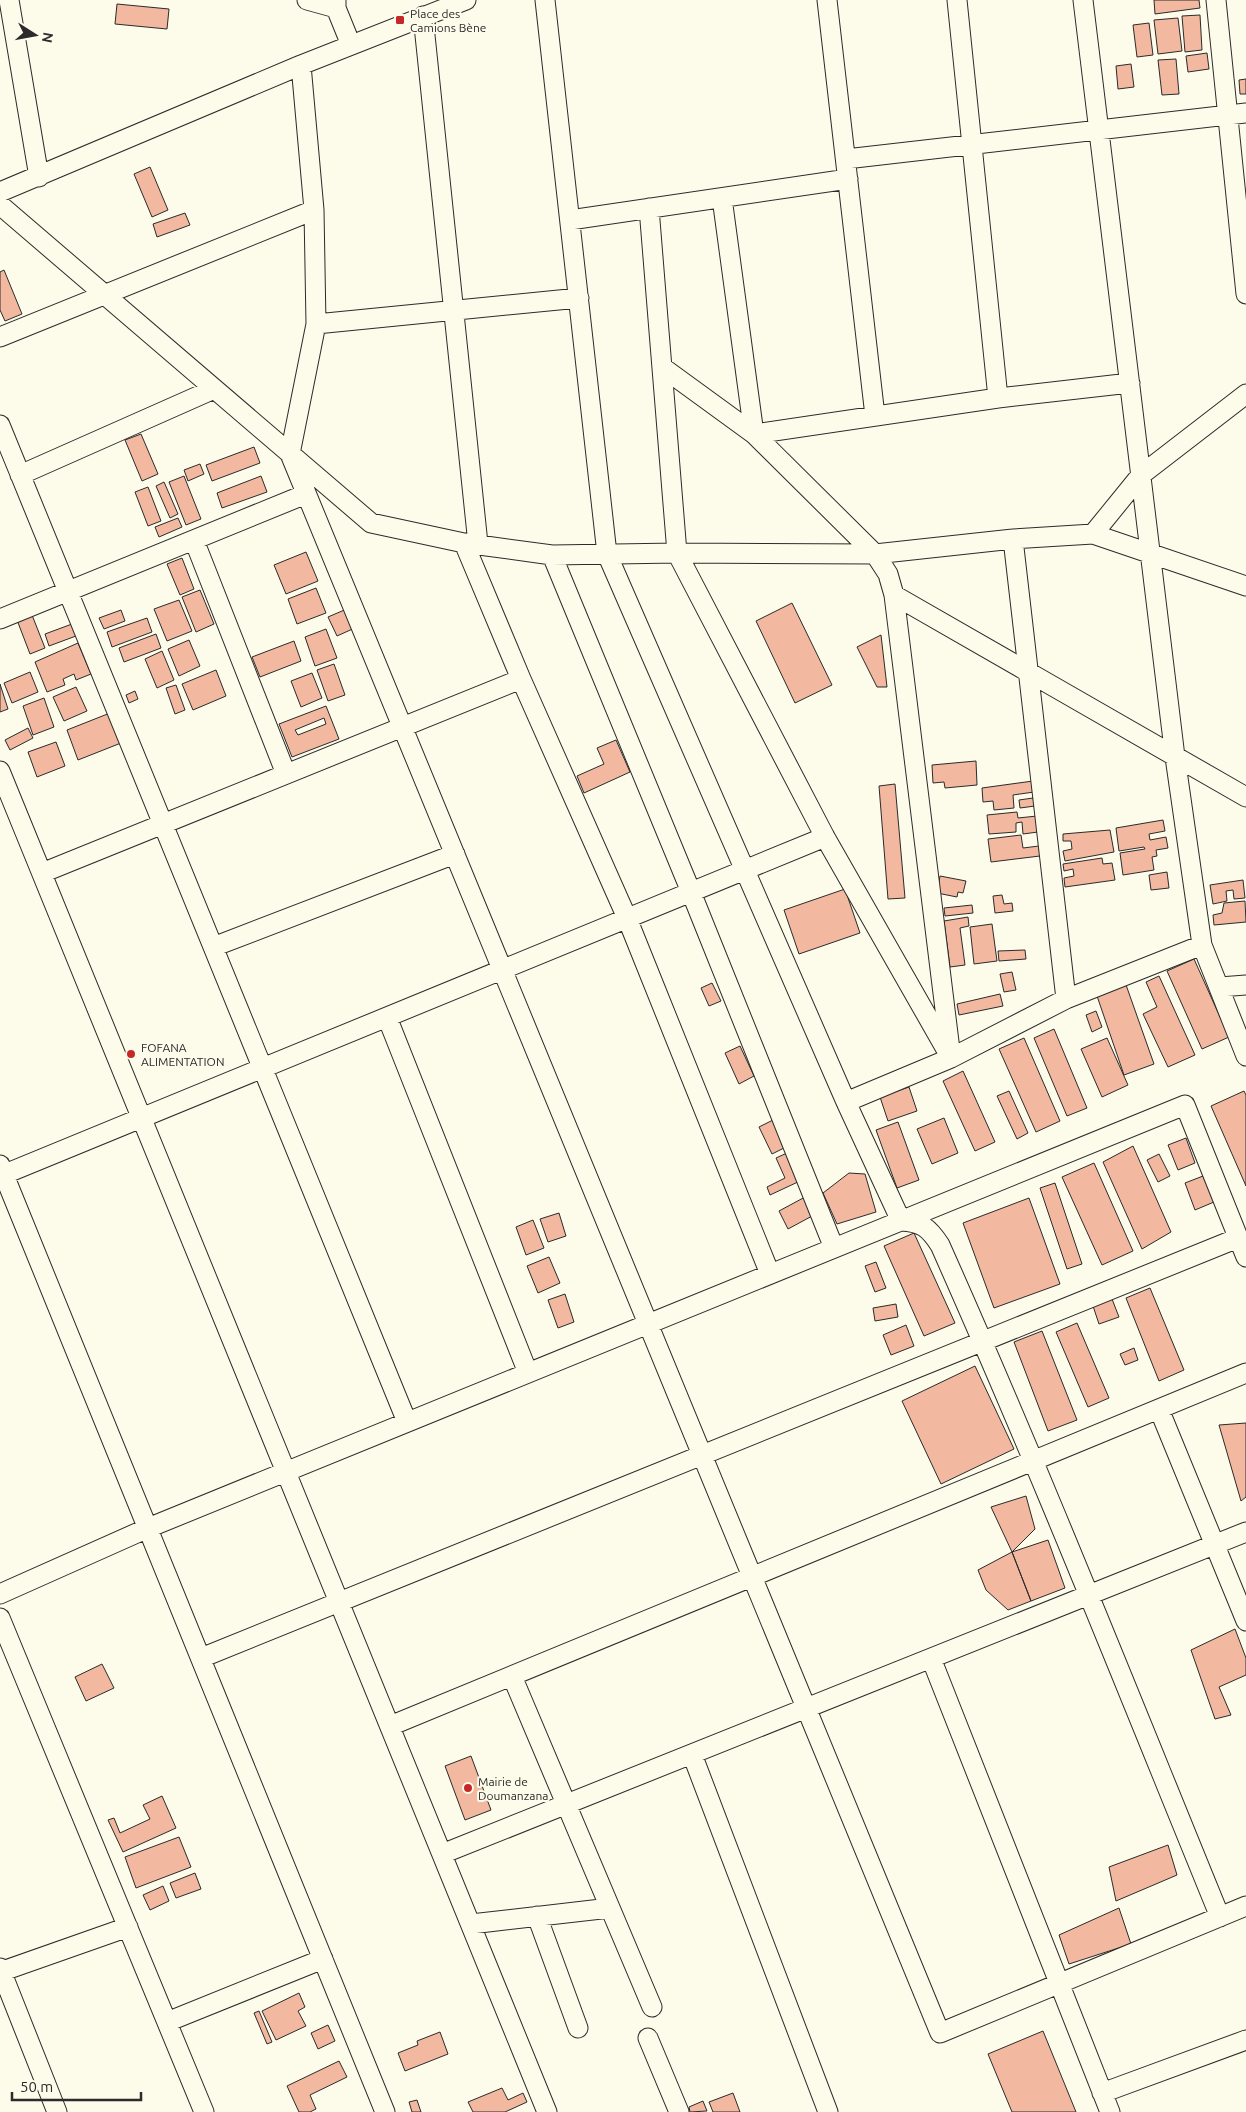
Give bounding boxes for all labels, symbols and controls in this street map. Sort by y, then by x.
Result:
place label: Place des Camions Bène [410,7,486,34]
north arrow [10,10,60,60]
marker: Place des Camions Bène [394,14,406,26]
text: N [39,31,57,44]
place label: FOFANA ALIMENTATION [141,1041,225,1068]
marker: FOFANA ALIMENTATION [125,1048,137,1060]
place label: Mairie de Doumanzana [478,1775,548,1802]
marker: Mairie de Doumanzana [462,1782,474,1794]
scale bar [12,2070,141,2102]
text: 50 m [20,2078,53,2095]

